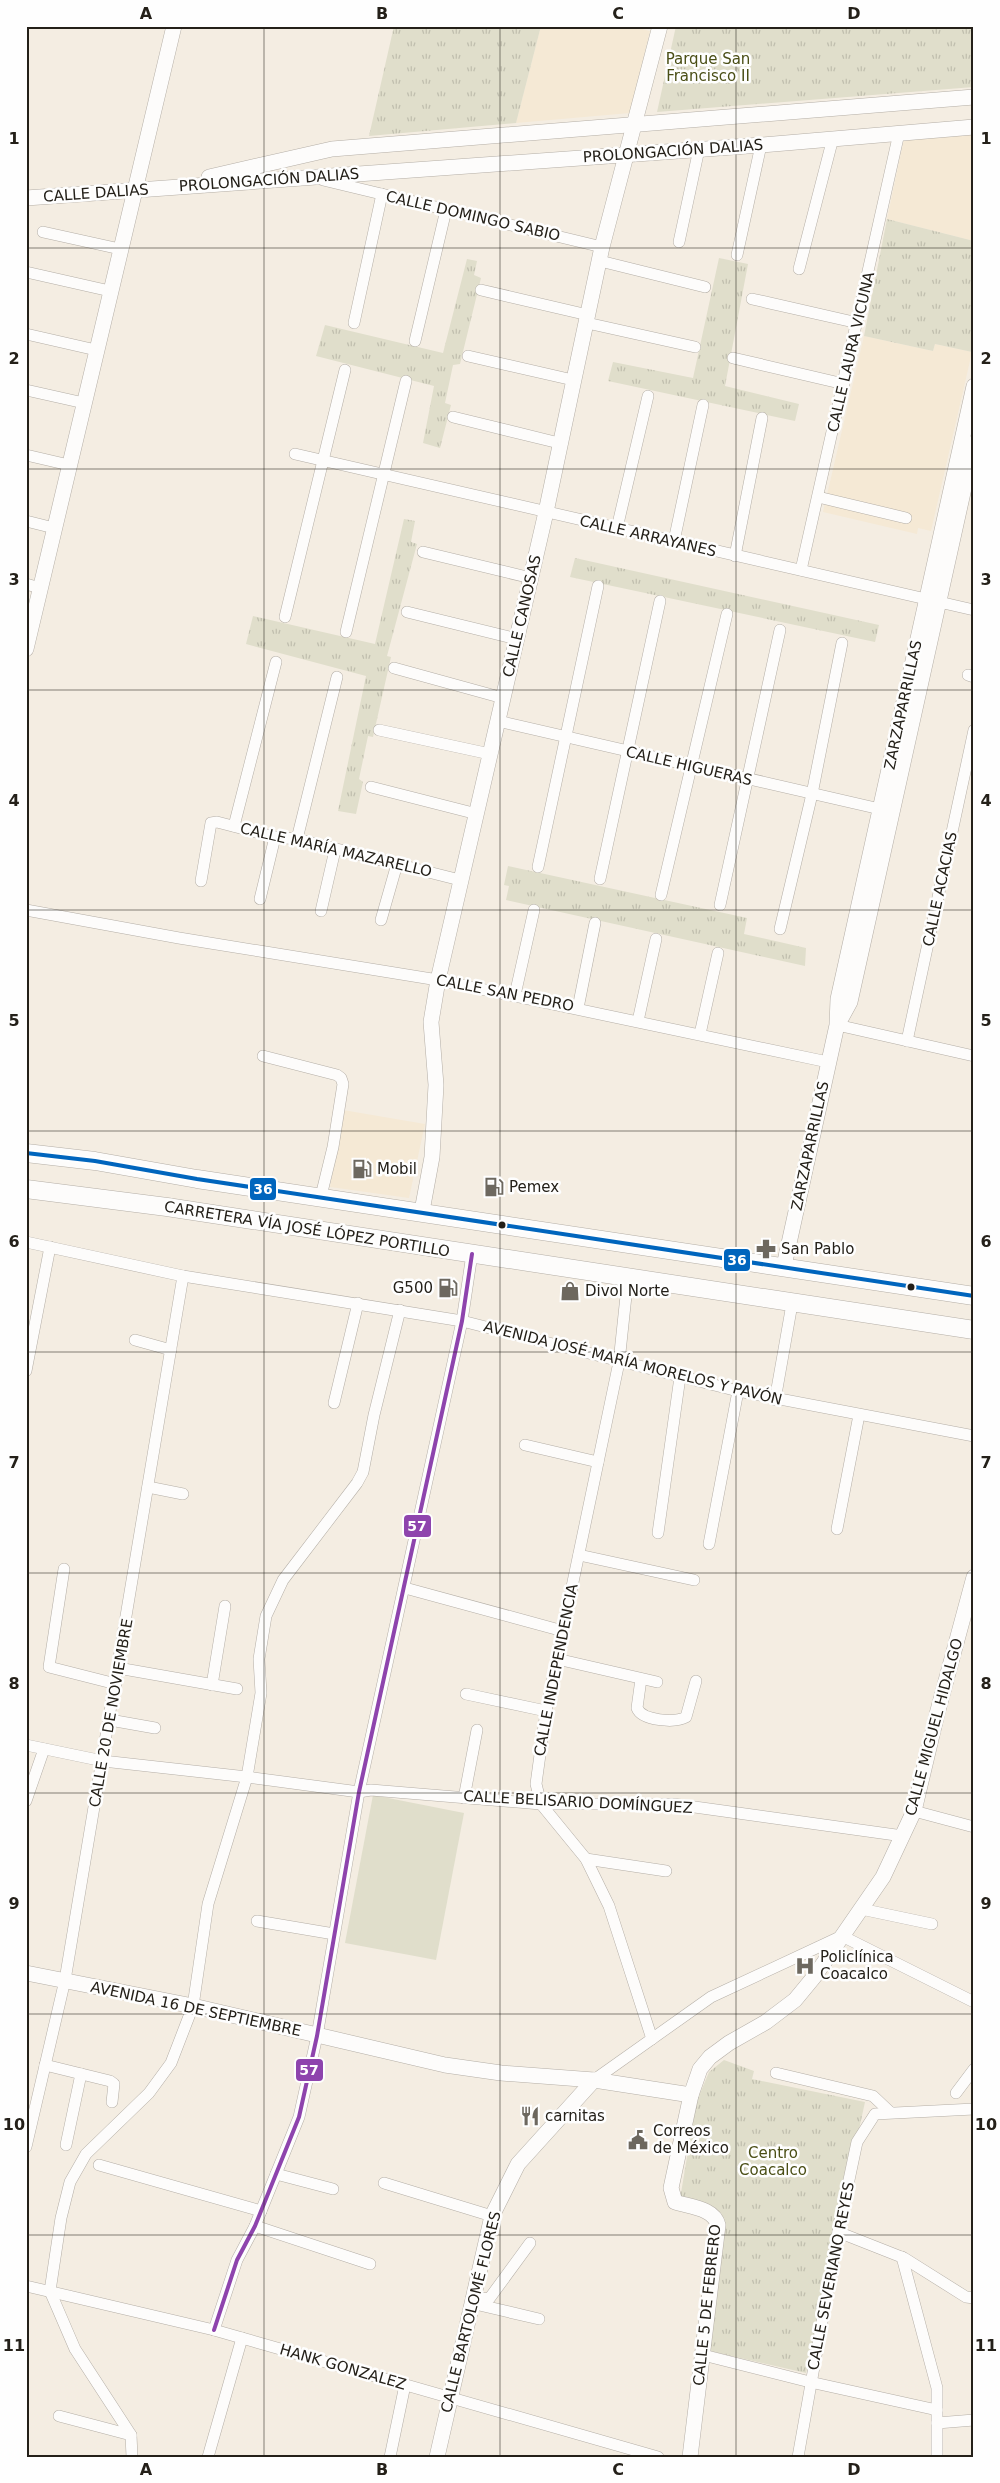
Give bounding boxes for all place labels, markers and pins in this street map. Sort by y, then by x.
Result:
fuel station icon: Mobil [351,1158,373,1180]
place label: Mobil [377,1160,417,1178]
fuel station icon: Pemex [483,1176,505,1198]
place label: Pemex [509,1178,559,1196]
unlabelled marker [497,1220,507,1230]
pharmacy icon: San Pablo [755,1238,777,1260]
place label: San Pablo [781,1240,854,1258]
fuel station icon: G500 [437,1277,459,1299]
place label: G500 [393,1279,433,1297]
shop icon: Divol Norte [559,1280,581,1302]
place label: Divol Norte [585,1282,669,1300]
unlabelled marker [906,1282,916,1292]
place label: Policlínica Coacalco [820,1948,894,1983]
hospital icon: Policlínica Coacalco [794,1955,816,1977]
restaurant icon: carnitas [519,2105,541,2127]
place label: carnitas [545,2107,605,2125]
place label: Correos de México [653,2122,729,2157]
public building icon: Correos de México [627,2129,649,2151]

